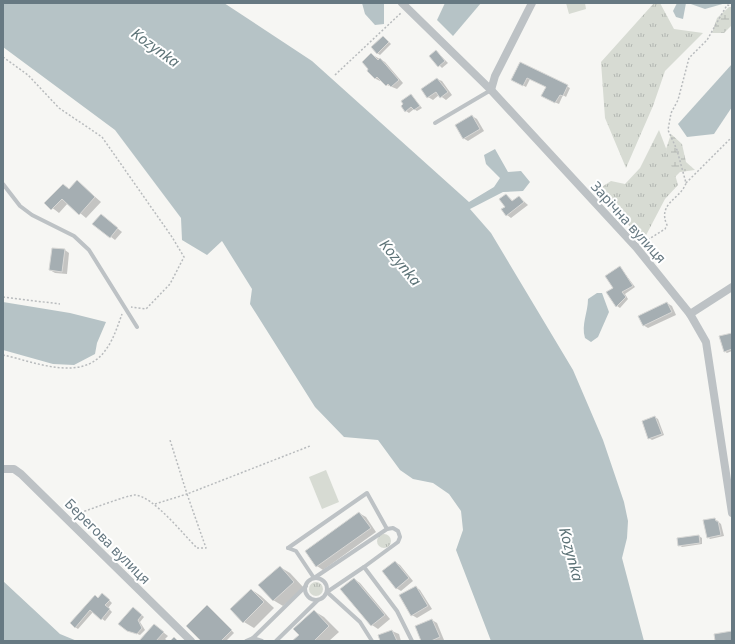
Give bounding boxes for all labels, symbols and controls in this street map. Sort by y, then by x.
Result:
water label: Kozynka [128,23,185,72]
street label: Зарічна вулиця [587,177,671,267]
water label: Kozynka [376,234,427,290]
street label: Берегова вулиця [61,494,155,588]
water label: Kozynka [555,525,589,584]

